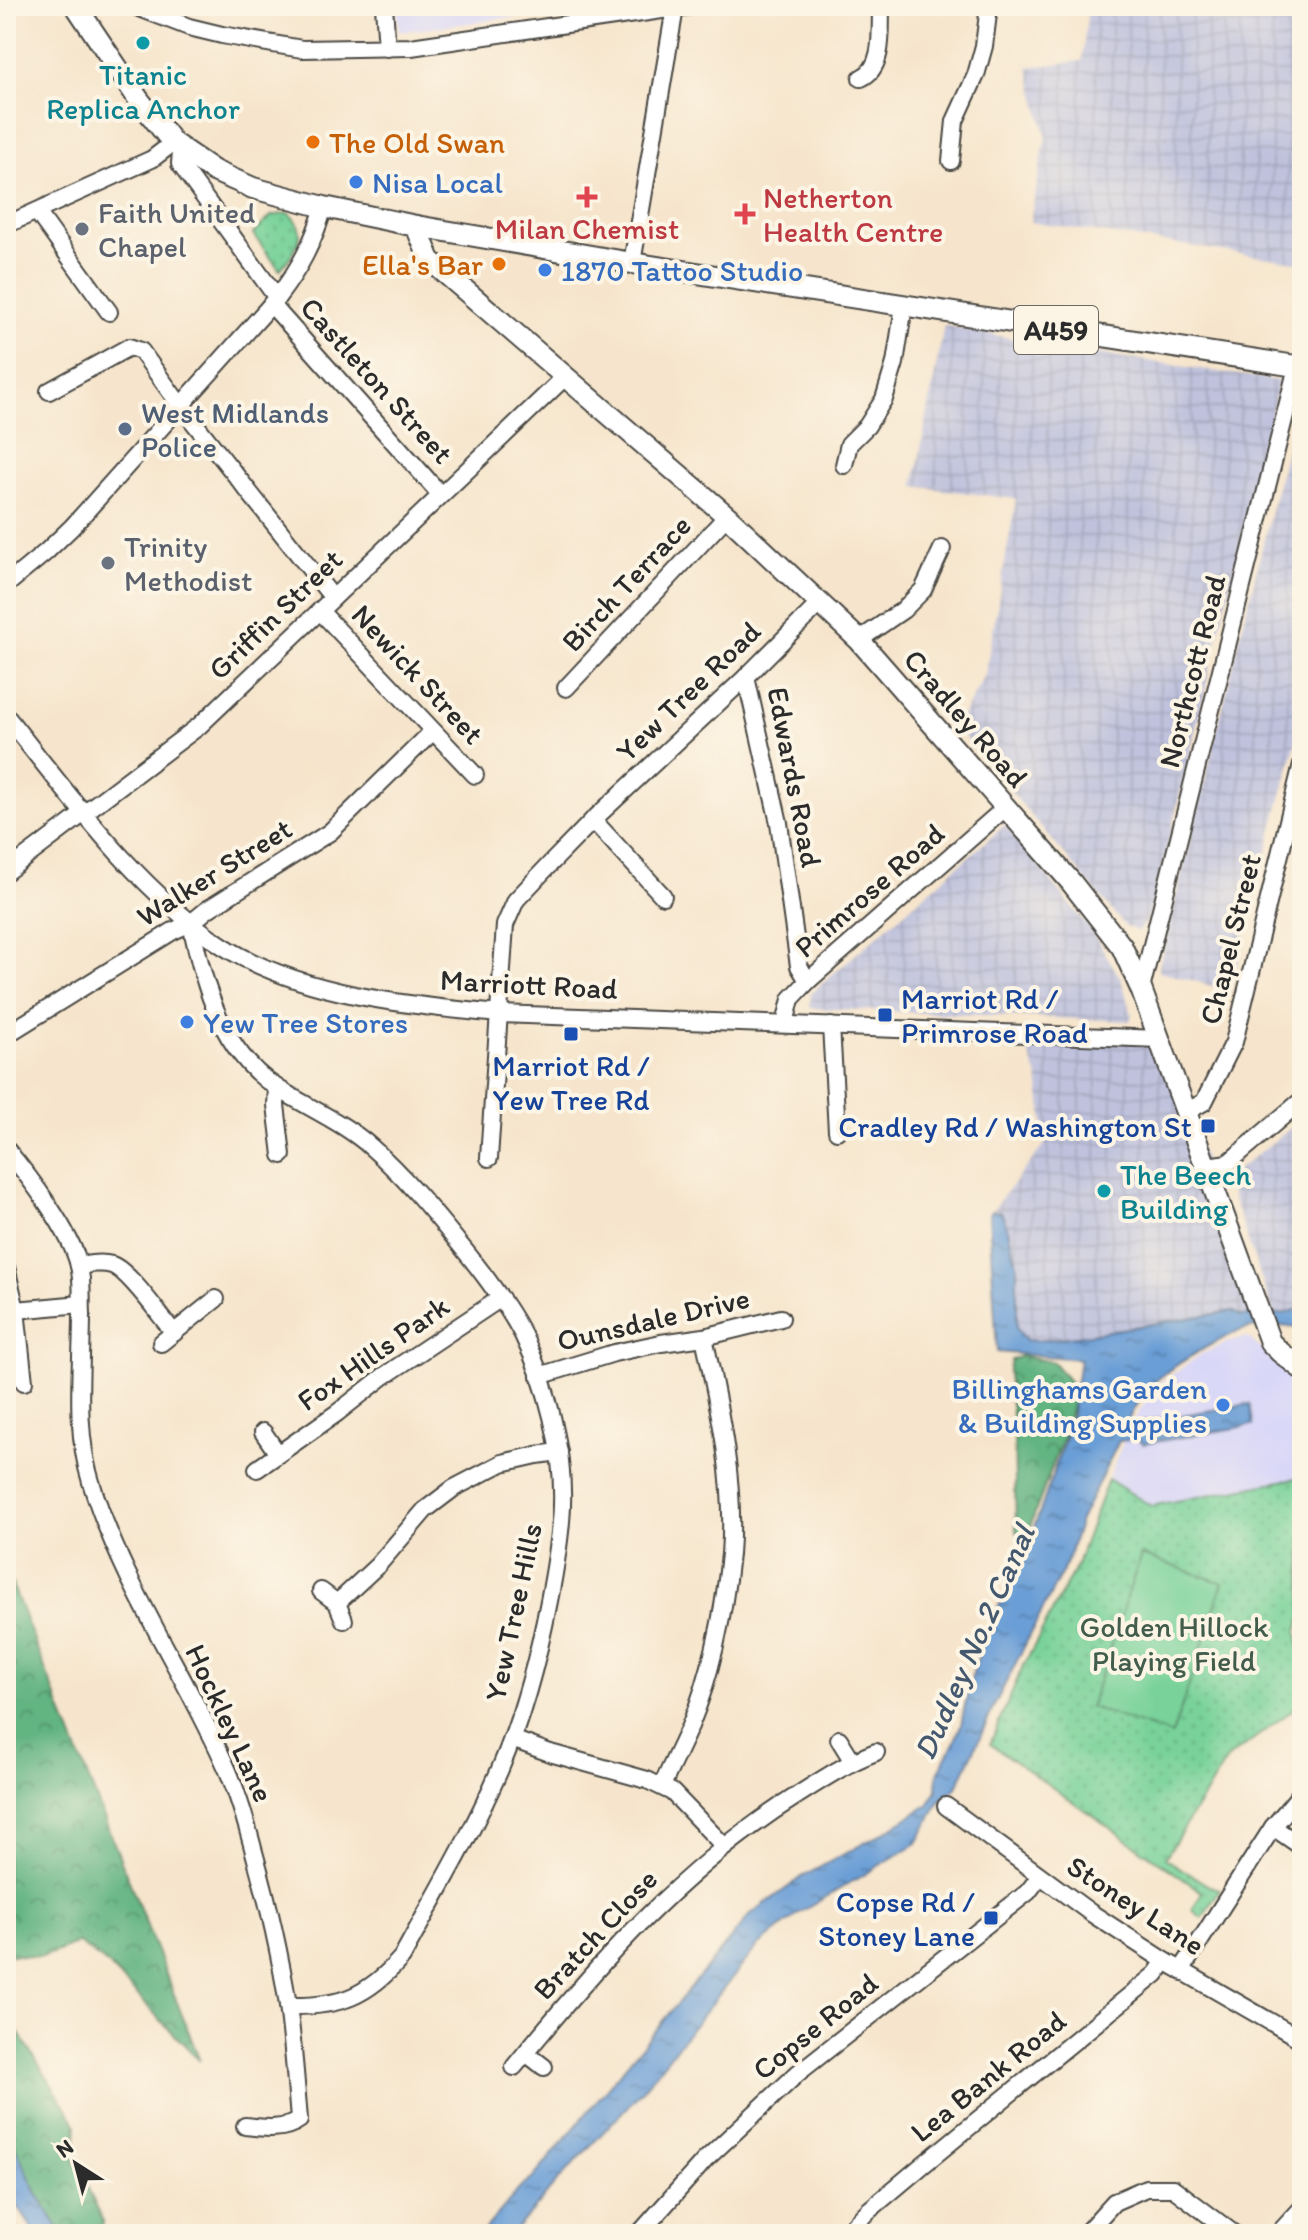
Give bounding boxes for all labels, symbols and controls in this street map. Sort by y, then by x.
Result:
marker: Titanic Replica Anchor [134,34,152,52]
place label: Titanic Replica Anchor [46,56,240,127]
place label: The Old Swan [329,124,505,161]
marker: The Old Swan [304,133,322,151]
place label: Nisa Local [372,164,503,201]
marker: Nisa Local [347,173,365,191]
place label: Netherton Health Centre [763,179,943,250]
marker: Milan Chemist [578,188,596,206]
place label: Faith United Chapel [98,194,255,265]
marker: Netherton Health Centre [734,203,756,225]
place label: Milan Chemist [495,210,679,247]
marker: Faith United Chapel [73,220,91,238]
place label: Ella's Bar [362,246,483,283]
place label: 1870 Tattoo Studio [561,252,803,289]
marker: Ella's Bar [490,255,508,273]
marker: 1870 Tattoo Studio [536,261,554,279]
street label: Castleton Street [293,289,461,471]
road number: A459 [1014,306,1098,354]
place label: West Midlands Police [141,394,329,465]
marker: West Midlands Police [116,420,134,438]
street label: Birch Terrace [553,507,699,659]
place label: Trinity Methodist [124,528,252,599]
street label: Griffin Street [200,541,350,687]
marker: Trinity Methodist [99,554,117,572]
street label: Northcott Road [1150,570,1234,771]
street label: Newick Street [344,596,492,752]
street label: Yew Tree Road [608,612,769,769]
street label: Cradley Road [896,641,1036,795]
street label: Edwards Road [759,684,831,870]
street label: Walker Street [129,810,299,934]
street label: Primrose Road [786,815,952,965]
street label: Chapel Street [1191,850,1269,1028]
street label: Marriott Road [439,961,619,1007]
place label: Marriot Rd / Primrose Road [901,980,1088,1051]
place label: Yew Tree Stores [203,1004,408,1041]
marker: Marriot Rd / Primrose Road [876,1006,894,1024]
marker: Yew Tree Stores [178,1013,196,1031]
marker: Marriot Rd / Yew Tree Rd [562,1025,580,1043]
place label: Marriot Rd / Yew Tree Rd [492,1047,650,1118]
place label: Cradley Rd / Washington St [838,1108,1192,1145]
marker: Cradley Rd / Washington St [1199,1117,1217,1135]
place label: The Beech Building [1120,1156,1251,1227]
marker: The Beech Building [1095,1182,1113,1200]
street label: Ounsdale Drive [553,1279,753,1359]
street label: Fox Hills Park [290,1287,456,1419]
place label: Billinghams Garden & Building Supplies [951,1370,1207,1441]
marker: Billinghams Garden & Building Supplies [1214,1396,1232,1414]
water label: Dudley No.2 Canal [905,1517,1044,1765]
street label: Yew Tree Hills [476,1520,550,1704]
park label: Golden Hillock Playing Field [1080,1608,1269,1679]
street label: Hockley Lane [177,1638,283,1808]
street label: Stoney Lane [1060,1847,1212,1963]
street label: Bratch Close [525,1861,665,2007]
place label: Copse Rd / Stoney Lane [818,1883,975,1954]
marker: Copse Rd / Stoney Lane [982,1909,1000,1927]
street label: Copse Road [745,1964,885,2088]
street label: Lea Bank Road [903,2002,1073,2150]
north arrow [36,2124,116,2204]
text: N [51,2133,78,2164]

